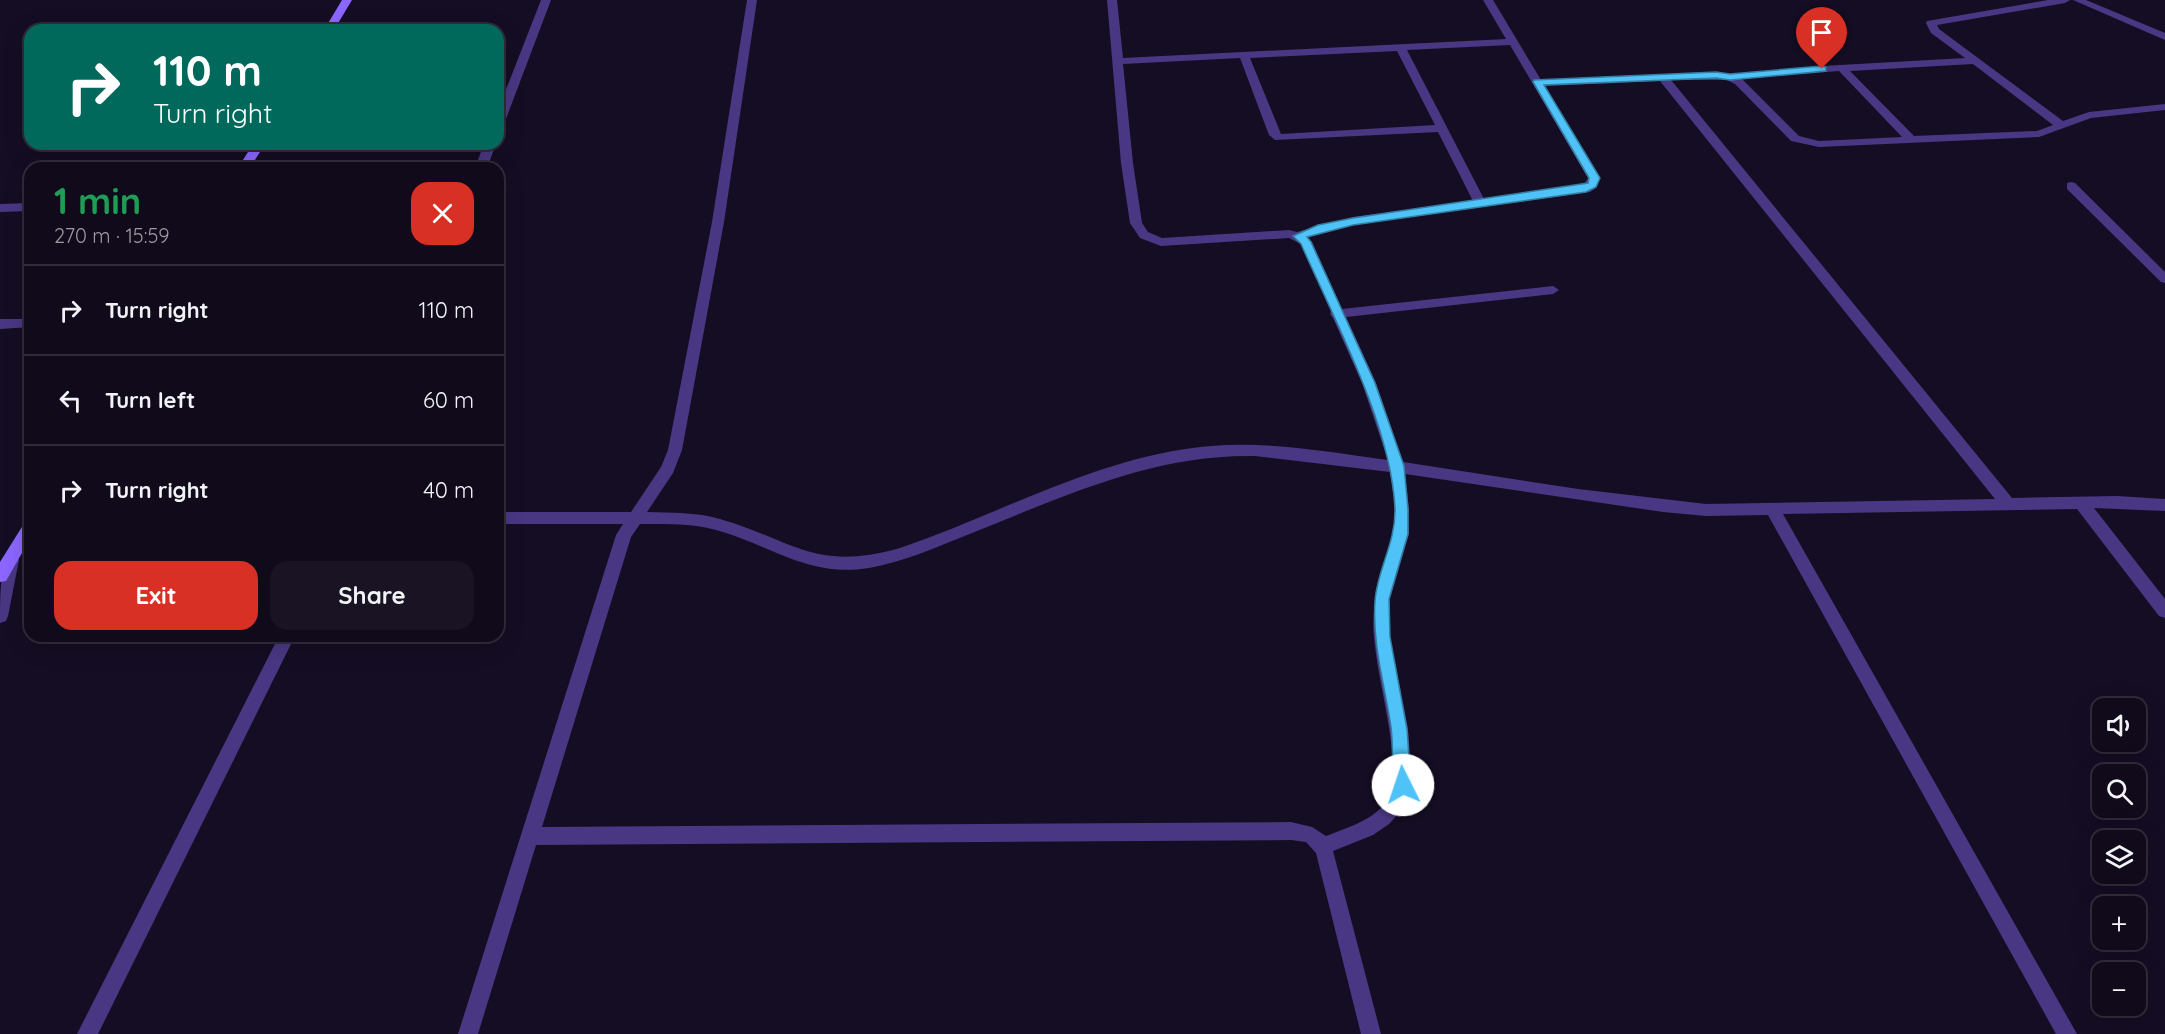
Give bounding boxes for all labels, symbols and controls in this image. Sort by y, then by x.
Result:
pin [1796,7,1847,69]
icon: arrive [1805,16,1838,49]
text: 110 m [153,44,262,97]
icon: right [54,48,132,126]
text: Turn right [153,96,272,130]
text: 1 min [54,178,141,223]
button: close [411,182,474,245]
text: 270 m · 15:59 [54,223,170,248]
icon: right [54,294,87,327]
text: Turn right [105,296,209,324]
text: 110 m [419,296,474,324]
icon: left [54,384,87,417]
text: Turn left [105,386,195,414]
text: 60 m [423,386,474,414]
icon: right [54,474,87,507]
text: Turn right [105,476,209,504]
text: 40 m [423,476,474,504]
button: Exit [54,561,258,630]
button: Share [270,561,474,630]
map controls [2092,698,2146,1016]
button: sound [2092,698,2146,752]
position arrow [1371,753,1435,817]
button: search [2092,764,2146,818]
button: layers [2092,830,2146,884]
button: + [2092,896,2146,950]
button: − [2092,962,2146,1016]

